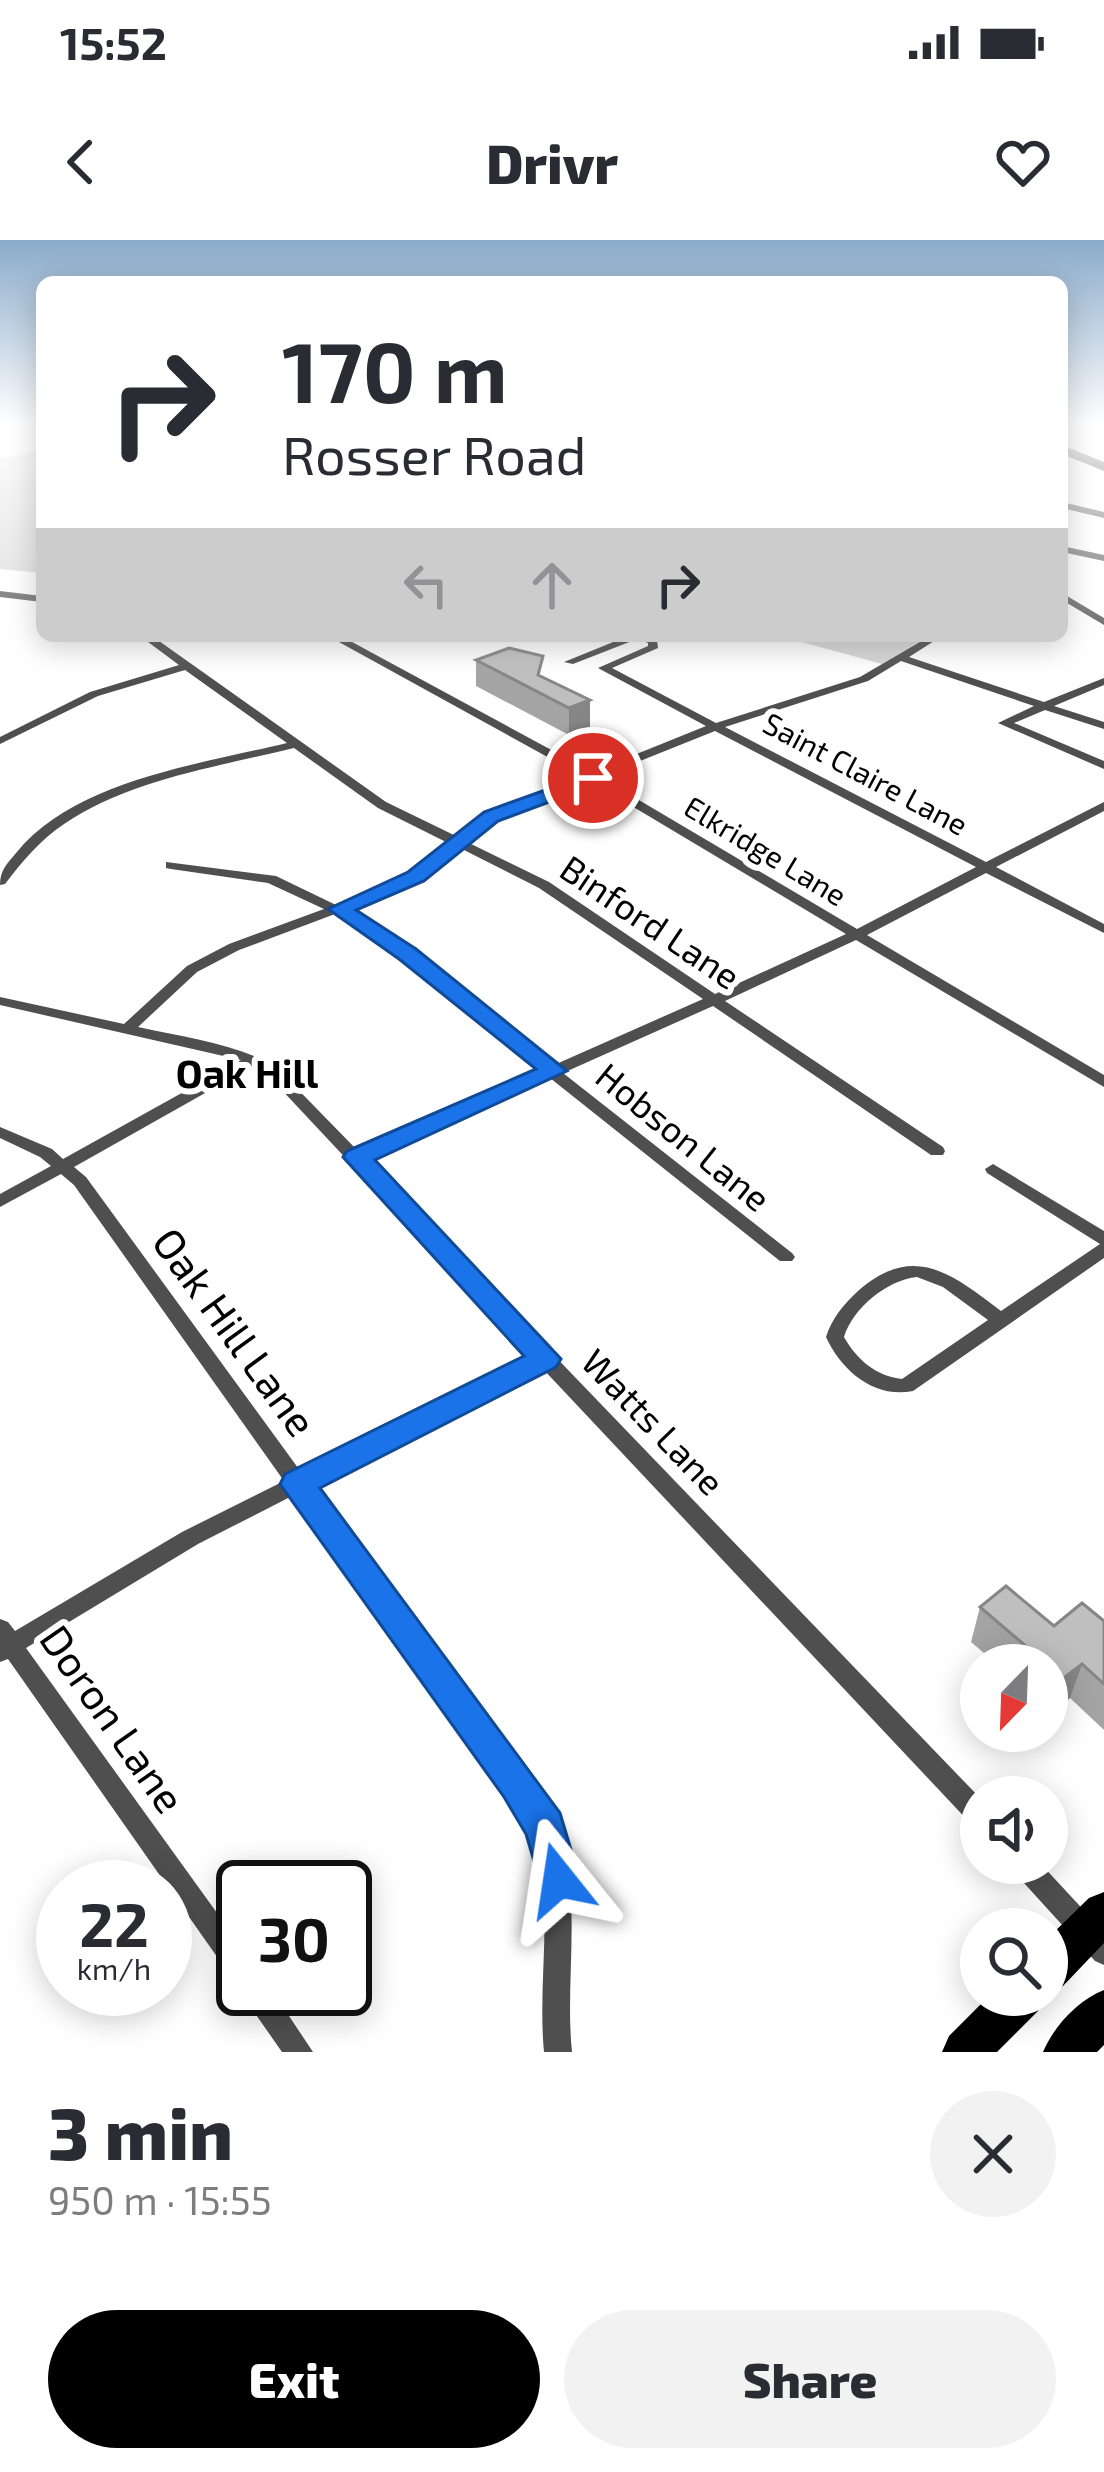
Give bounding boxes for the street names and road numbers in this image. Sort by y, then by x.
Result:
street label: Saint Claire Lane [758,704,974,842]
street label: Elkridge Lane [679,788,853,912]
street label: Binford Lane [553,845,749,997]
street label: Hobson Lane [588,1053,780,1219]
street label: Oak Hill Lane [144,1217,328,1445]
street label: Watts Lane [574,1339,734,1503]
street label: Doron Lane [31,1615,197,1821]

